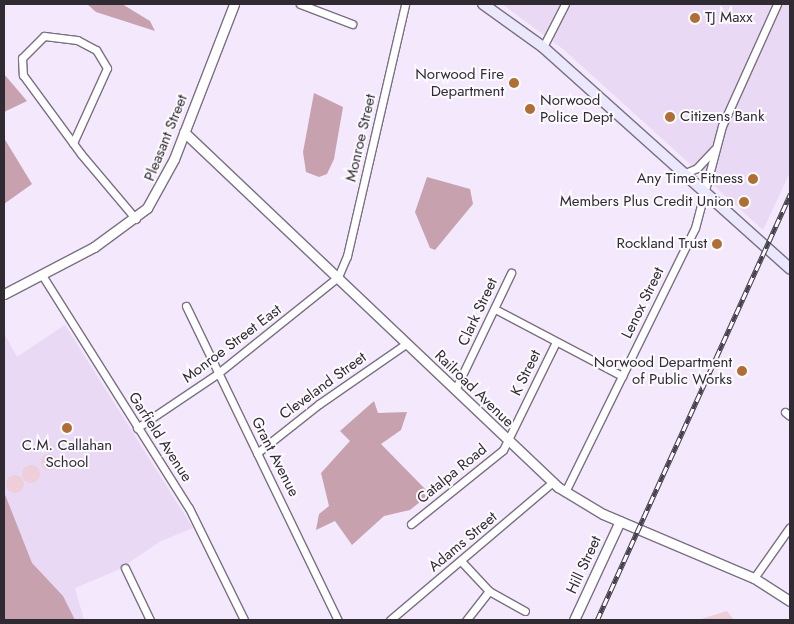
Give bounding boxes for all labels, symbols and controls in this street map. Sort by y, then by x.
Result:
place label: TJ Maxx [705,9,752,27]
marker: TJ Maxx [689,12,701,24]
place label: Norwood Fire Department [415,65,504,100]
marker: Norwood Fire Department [508,77,520,89]
place label: Norwood Police Dept [540,91,613,126]
street label: Pleasant Street [140,92,192,184]
street label: Monroe Street [342,92,380,184]
marker: Norwood Police Dept [524,103,536,115]
place label: Citizens Bank [680,108,765,126]
marker: Citizens Bank [664,111,676,123]
place label: Any Time Fitness [637,170,743,188]
marker: Any Time Fitness [747,173,759,185]
place label: Members Plus Credit Union [560,193,734,211]
marker: Members Plus Credit Union [738,196,750,208]
place label: Rockland Trust [617,235,707,253]
marker: Rockland Trust [711,238,723,250]
street label: Lenox Street [618,264,668,342]
street label: Clark Street [454,275,502,349]
street label: Monroe Street East [179,301,285,387]
street label: Railroad Avenue [431,347,517,431]
street label: K Street [507,347,545,399]
street label: Cleveland Street [276,349,370,423]
place label: Norwood Department of Public Works [594,353,732,388]
marker: Norwood Department of Public Works [736,365,748,377]
street label: Garfield Avenue [124,389,196,485]
street label: Grant Avenue [247,414,303,500]
marker: C.M. Callahan School [61,422,73,434]
place label: C.M. Callahan School [22,436,112,471]
street label: Catalpa Road [414,440,490,508]
street label: Adams Street [425,508,501,576]
street label: Hill Street [563,533,605,597]

